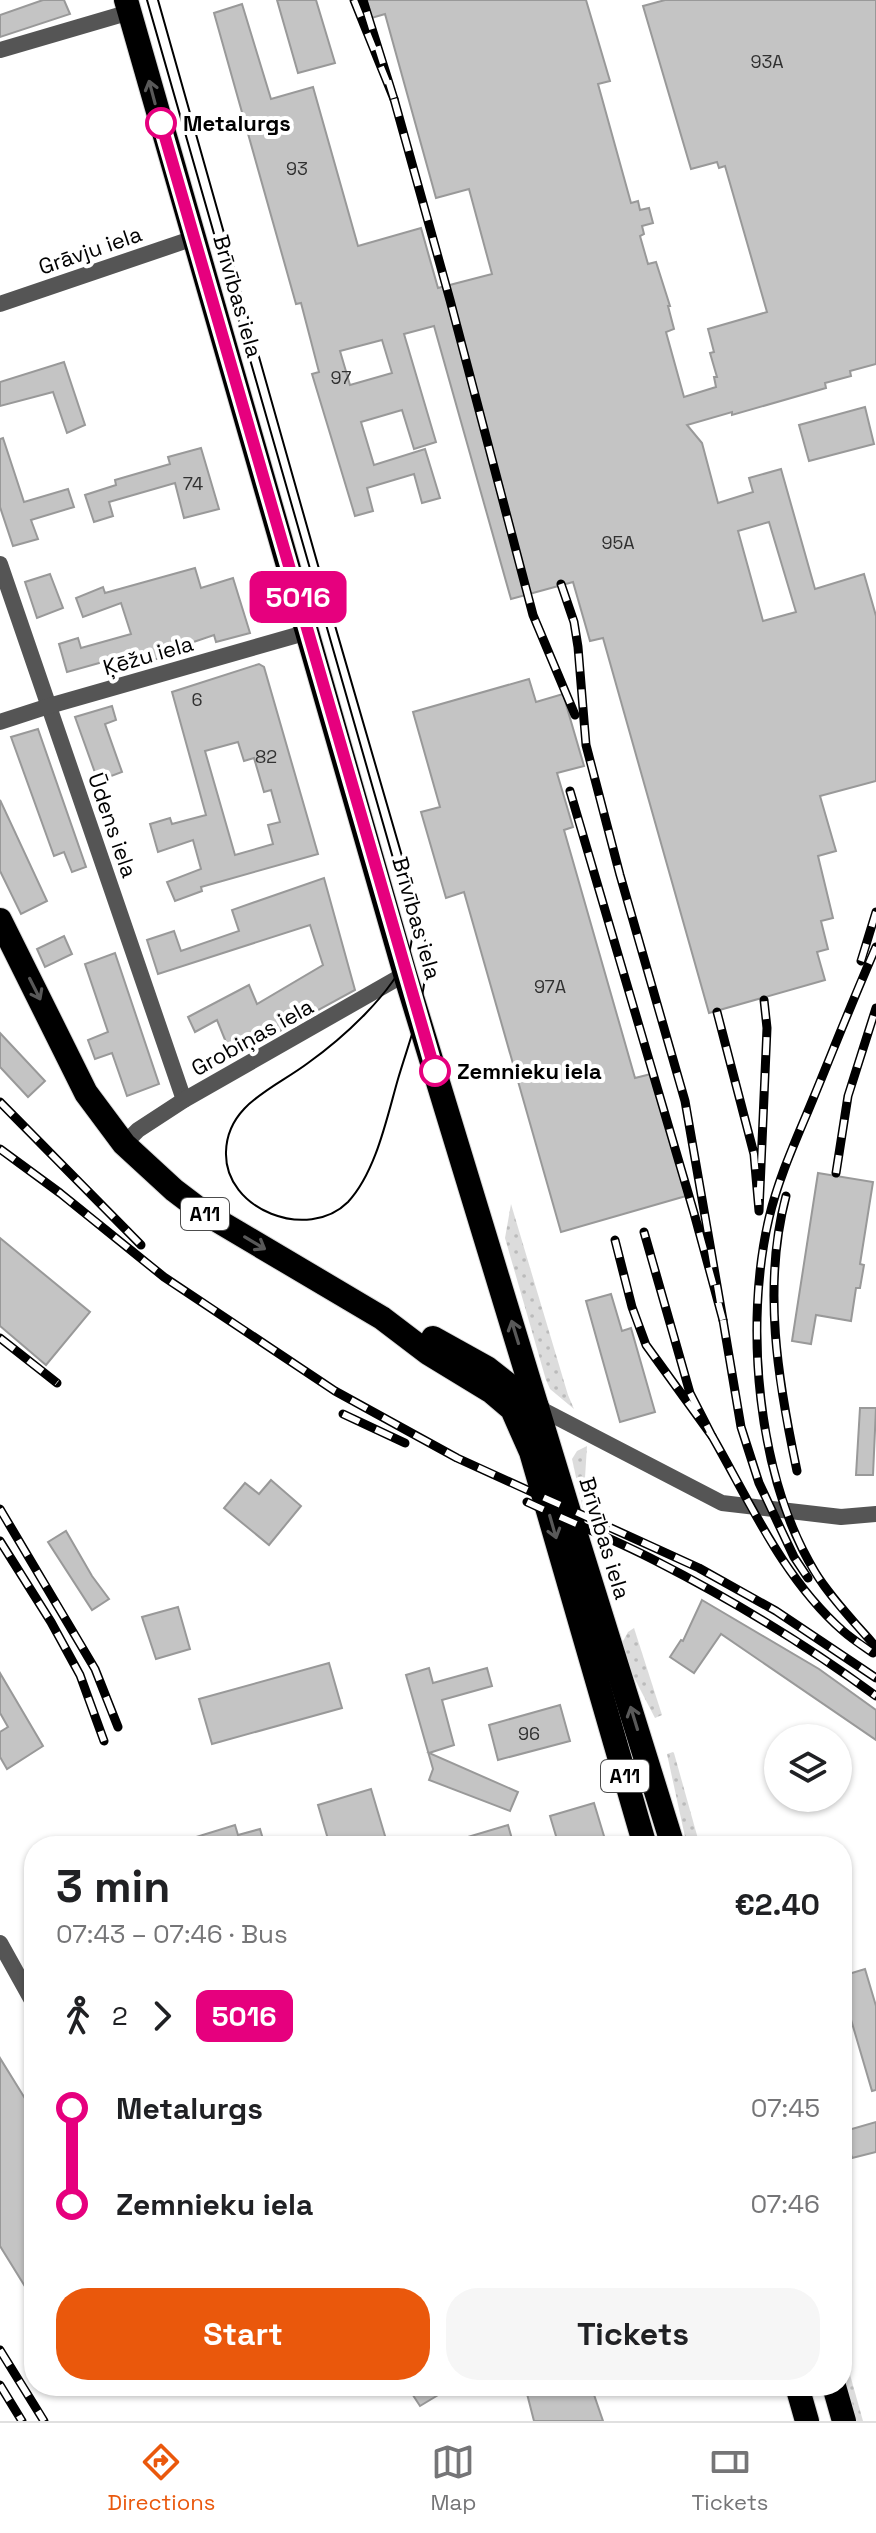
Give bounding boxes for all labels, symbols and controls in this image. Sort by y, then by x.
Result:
house number: 93A [750,50,784,73]
one-way arrow [144,79,159,105]
marker: Metalurgs [146,108,176,138]
place label: Metalurgs [183,109,291,137]
house number: 93 [286,157,308,180]
street label: Grāvju iela [35,219,146,281]
street label: Brīvības iela [207,231,269,361]
house number: 97 [331,366,351,389]
house number: 74 [183,472,203,495]
house number: 95A [601,531,635,554]
line badge: 5016 [242,571,354,623]
text: 5016 [266,579,330,615]
street label: Ķēžu iela [100,629,197,681]
house number: 6 [191,688,203,711]
house number: 82 [255,745,277,768]
street label: Ūdens iela [82,769,144,881]
street label: Brīvības iela [386,853,448,983]
house number: 97A [534,975,566,998]
one-way arrow [28,977,43,1001]
street label: Grobiņas iela [186,992,318,1082]
marker: Zemnieku iela [420,1056,450,1086]
place label: Zemnieku iela [457,1057,602,1085]
road number: A11 [181,1198,229,1230]
one-way arrow [243,1235,266,1251]
one-way arrow [507,1320,521,1345]
street label: Brīvības iela [573,1473,637,1603]
one-way arrow [546,1513,561,1539]
one-way arrow [625,1706,640,1731]
house number: 96 [518,1722,540,1745]
map controls [764,1724,852,1812]
button: layers [764,1724,852,1812]
road number: A11 [601,1760,649,1792]
text: 3 min [56,1859,170,1915]
text: €2.40 [734,1885,820,1924]
text: 07:43 – 07:46 · Bus [56,1917,288,1951]
icon: walk [56,1994,100,2038]
icon: forward [140,1994,184,2038]
text: 5016 [212,1998,277,2034]
text: 2 [112,1999,128,2033]
text: Metalurgs [116,2089,263,2128]
text: 07:45 [751,2091,820,2125]
text: Zemnieku iela [116,2185,313,2224]
text: 07:46 [750,2187,820,2221]
button: Start [56,2288,430,2380]
button: Tickets [446,2288,820,2380]
tab: Directions [108,2440,215,2516]
tab: Map [431,2440,476,2516]
tab: Tickets [692,2440,768,2516]

